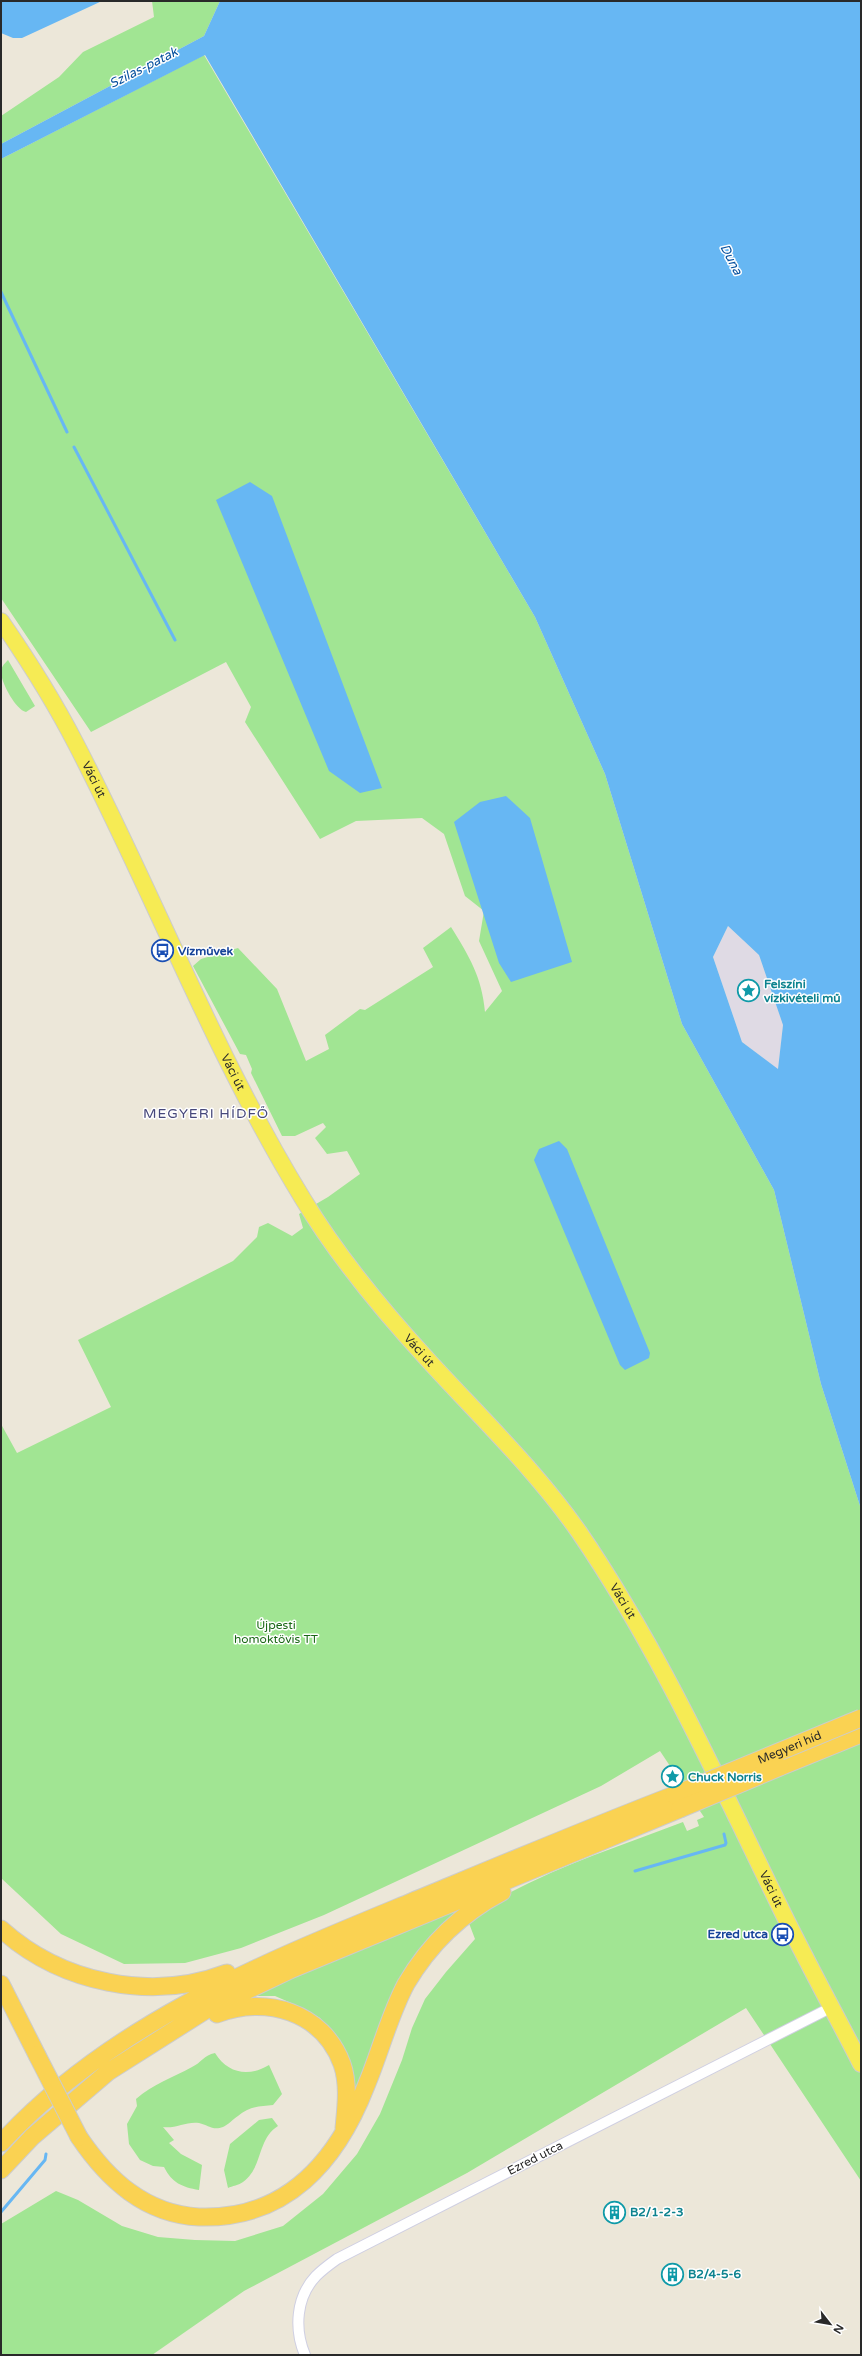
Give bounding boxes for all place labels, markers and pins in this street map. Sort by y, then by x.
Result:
bus stop icon: Vízművek [150,938,176,964]
place label: Vízművek [178,944,234,958]
place label: Felszíni vízkivételi mű [764,977,841,1005]
place icon: Felszíni vízkivételi mű [735,978,761,1004]
place icon: Chuck Norris [659,1764,685,1790]
place label: Chuck Norris [688,1770,762,1784]
bus stop icon: Ezred utca [770,1921,796,1947]
place label: Ezred utca [708,1927,768,1941]
building icon: B2/1-2-3 [601,2199,627,2225]
place label: B2/1-2-3 [630,2205,684,2219]
building icon: B2/4-5-6 [659,2261,685,2287]
place label: B2/4-5-6 [688,2267,741,2281]

